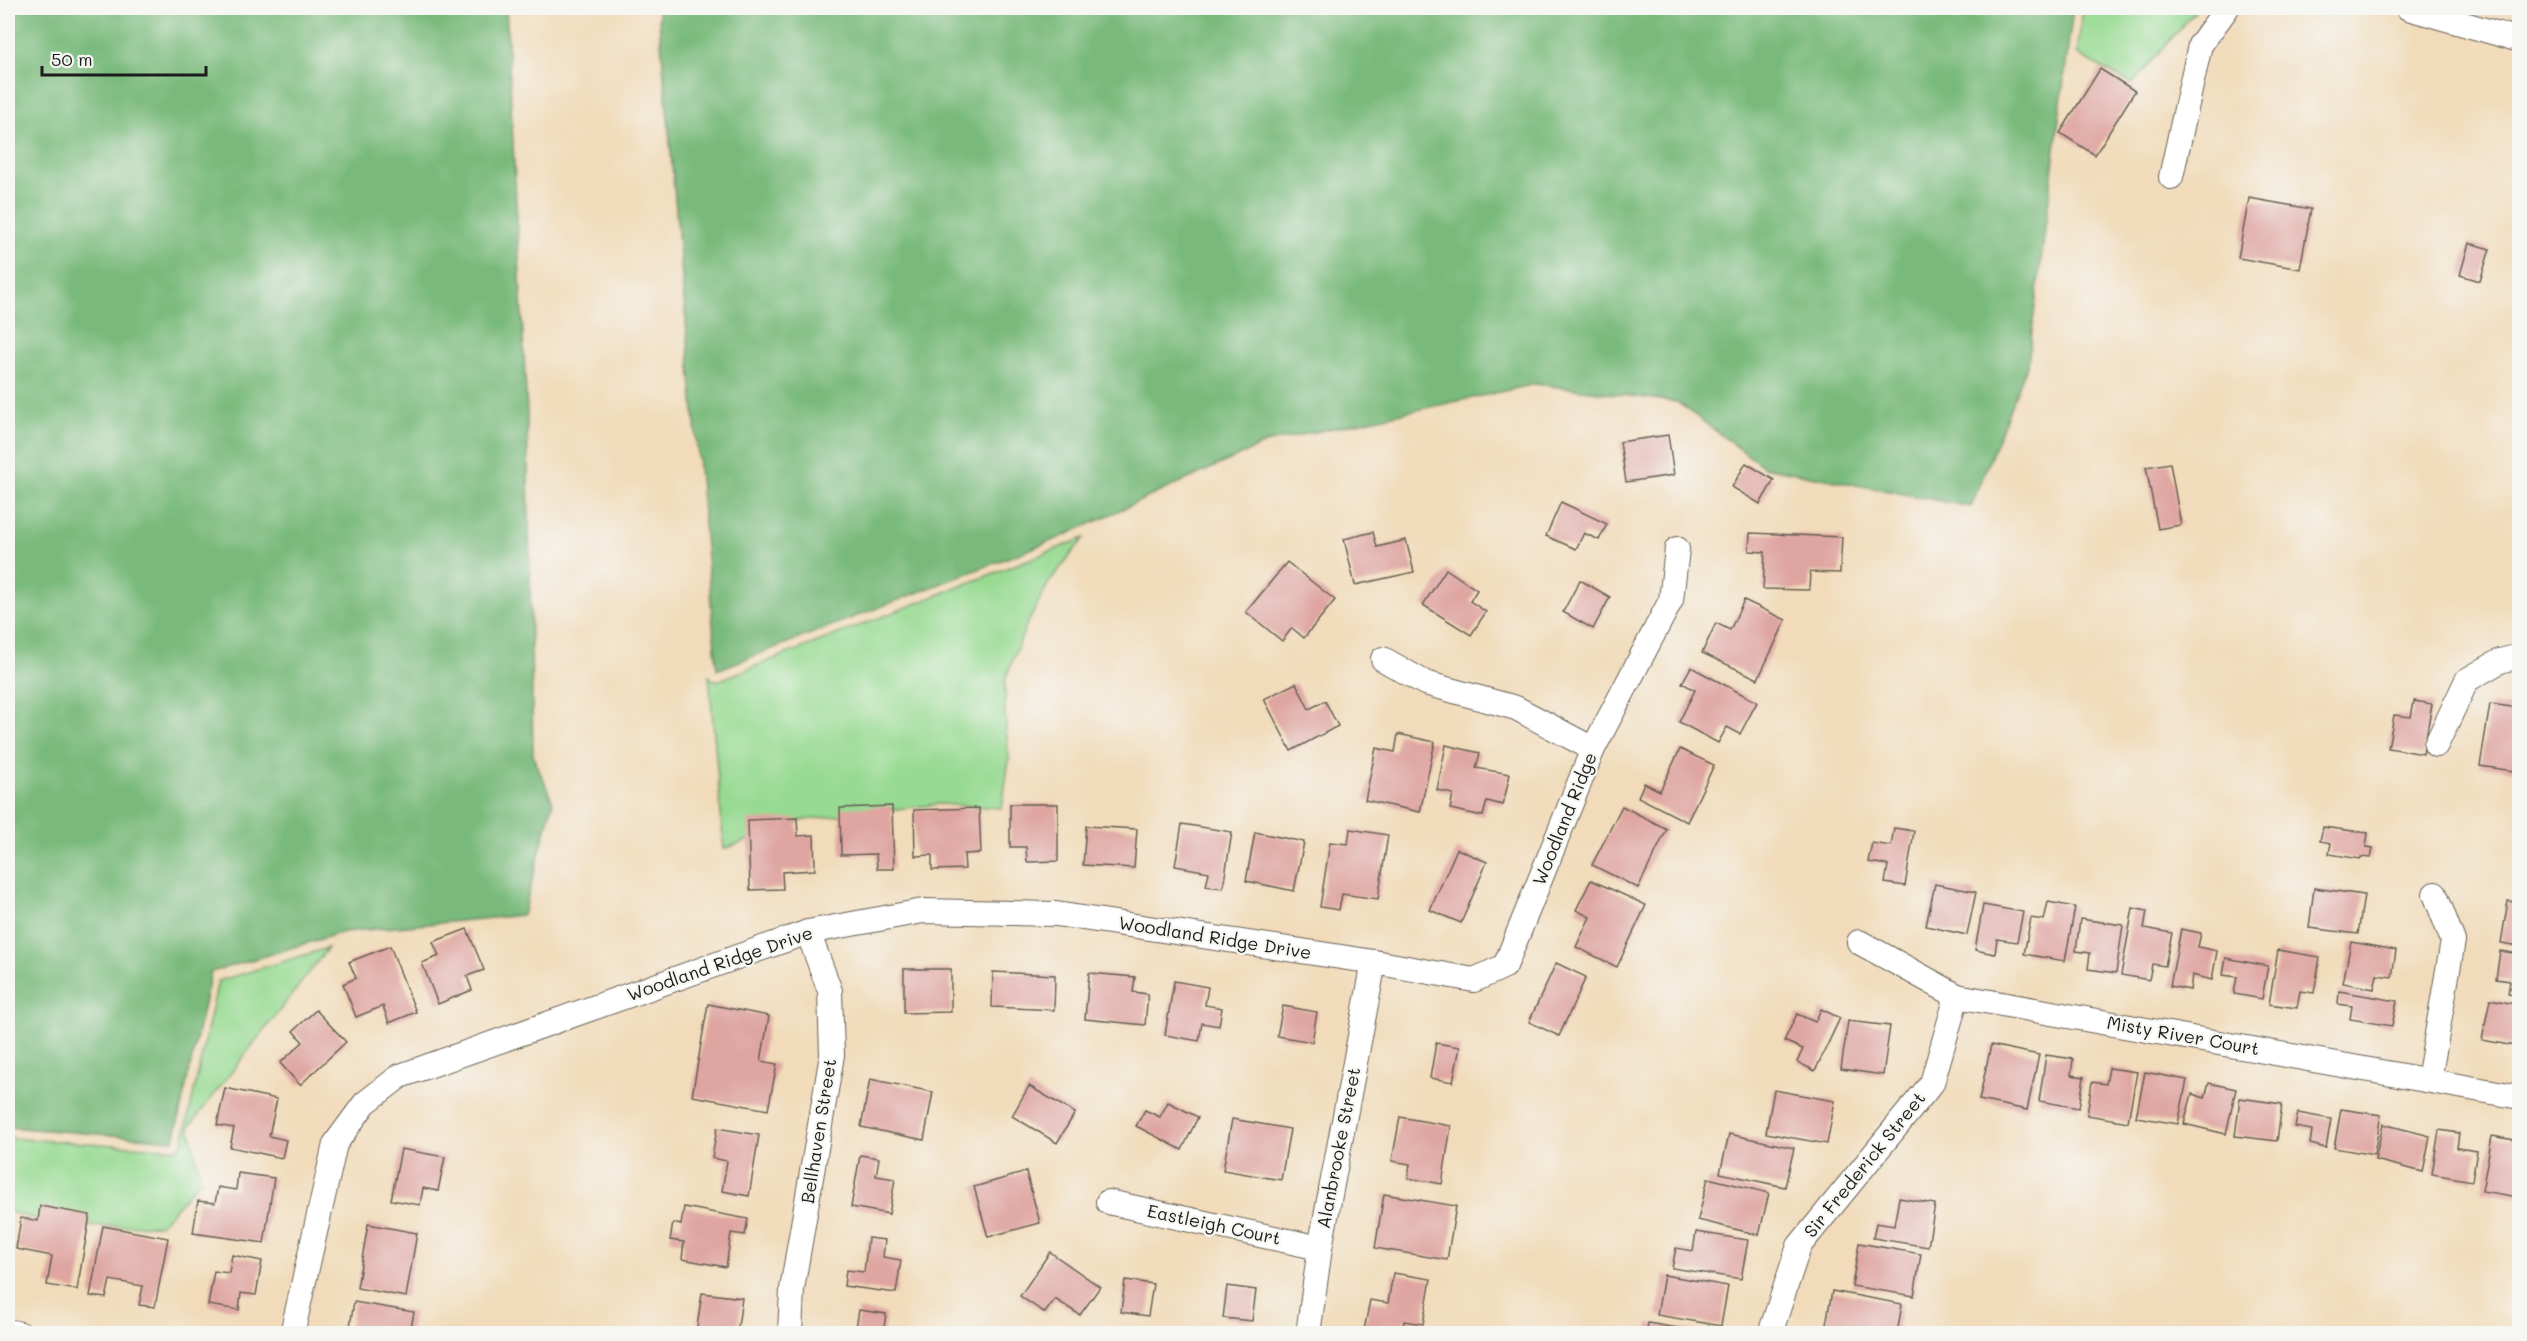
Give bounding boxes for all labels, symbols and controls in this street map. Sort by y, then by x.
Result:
scale bar [42,39,206,77]
text: 50 m [51,47,93,71]
street label: Woodland Ridge [1526,749,1602,889]
street label: Woodland Ridge Drive [1117,910,1313,964]
street label: Woodland Ridge Drive [624,920,816,1006]
street label: Misty River Court [2105,1010,2261,1060]
street label: Bellhaven Street [795,1057,841,1205]
street label: Alanbrooke Street [1311,1065,1365,1230]
street label: Sir Frederick Street [1798,1086,1930,1242]
street label: Eastleigh Court [1145,1198,1283,1250]

